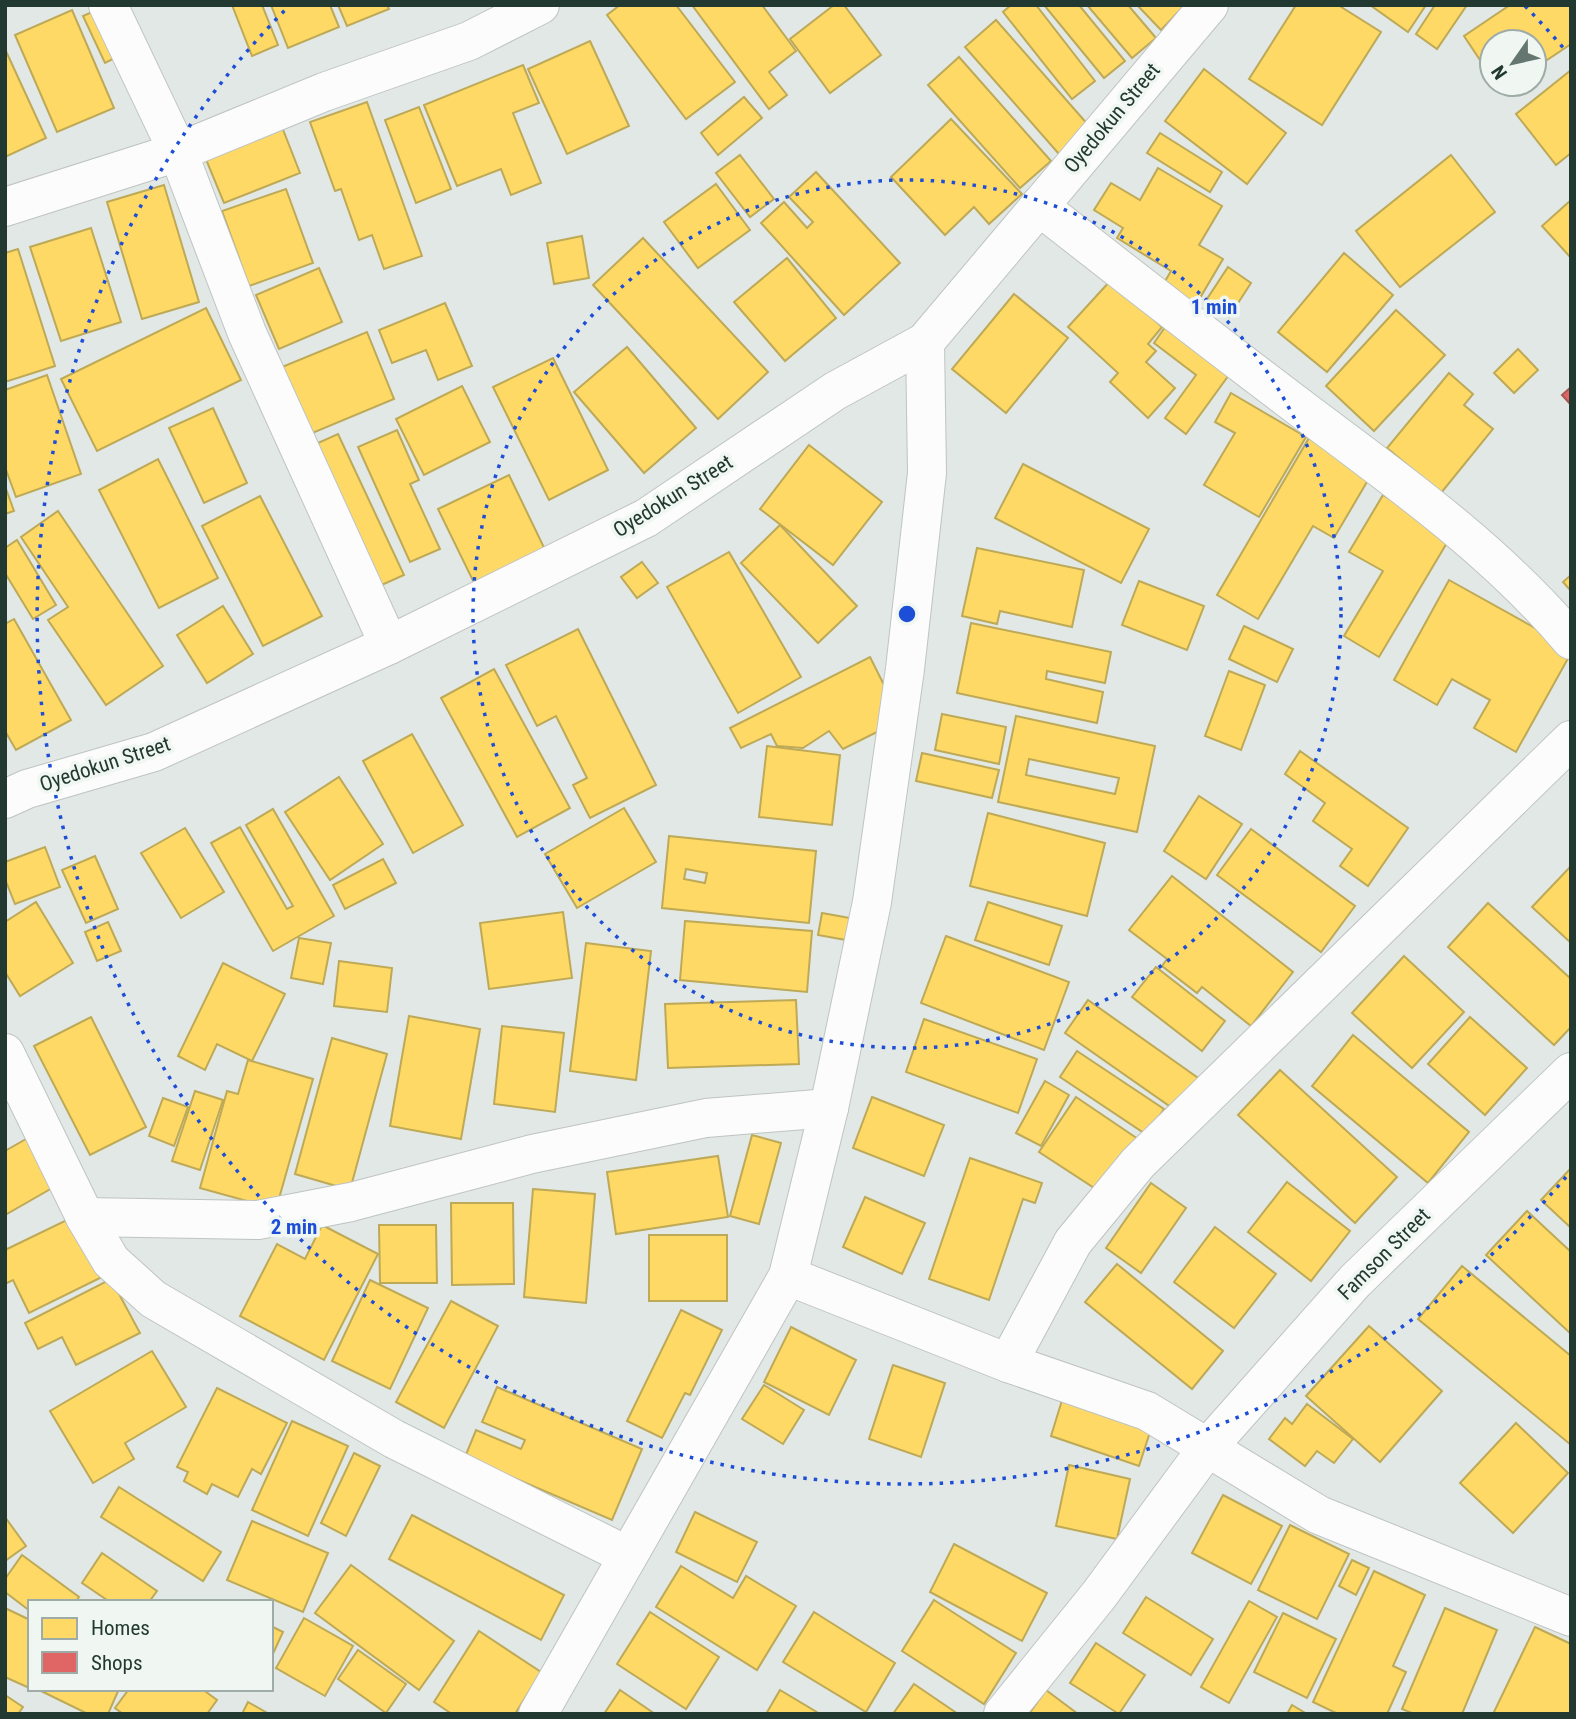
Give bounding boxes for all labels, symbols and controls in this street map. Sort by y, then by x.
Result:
north arrow [1478,28,1548,98]
street label: Oyedokun Street [1059,58,1165,178]
text: N [1487,61,1512,83]
text: 1 min [1191,295,1237,319]
street label: Oyedokun Street [609,450,737,542]
centre of rings [895,602,919,626]
street label: Oyedokun Street [37,732,173,796]
street label: Famson Street [1333,1203,1435,1305]
text: 2 min [271,1215,317,1239]
legend [28,1600,273,1691]
text: Homes [91,1616,150,1640]
text: Shops [91,1651,143,1675]

